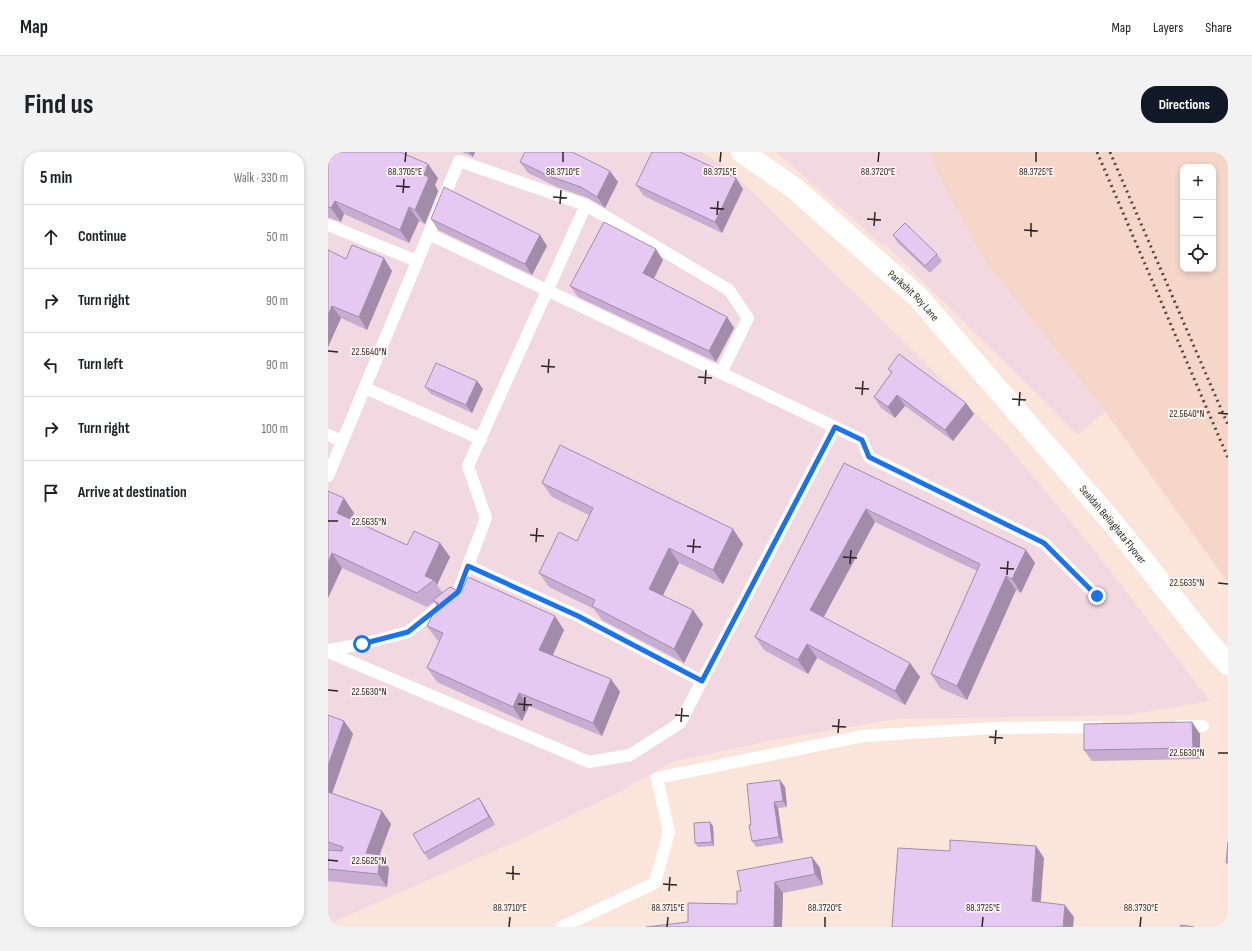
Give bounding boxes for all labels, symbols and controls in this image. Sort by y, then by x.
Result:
text: Map [20,16,48,39]
text: Map [1111,19,1131,36]
text: Layers [1153,19,1183,36]
text: Share [1205,19,1232,36]
button: Directions [1141,86,1228,123]
text: Find us [24,88,93,121]
map controls [1180,164,1216,272]
button: + [1180,164,1216,200]
text: 88.3705°E [388,166,422,178]
text: 88.3710°E [546,166,580,178]
text: 88.3715°E [703,166,737,178]
text: 88.3720°E [861,166,895,178]
text: 88.3725°E [1019,166,1053,178]
text: 5 min [40,168,72,188]
text: Walk · 330 m [234,170,288,186]
button: − [1180,200,1216,236]
icon: ahead [40,226,62,248]
text: Continue [78,227,127,246]
text: 50 m [267,229,288,245]
button: locate [1180,236,1216,272]
street label: Parikshit Roy Lane [885,268,942,324]
icon: right [40,290,62,312]
text: Turn right [78,291,130,310]
text: 90 m [266,293,288,309]
text: 22.5640°N [351,346,387,358]
icon: left [40,354,62,376]
text: Turn left [78,355,123,374]
text: 90 m [266,357,288,373]
text: 22.5640°N [1169,408,1205,420]
icon: right [40,418,62,440]
text: Turn right [78,419,130,438]
text: 100 m [261,421,288,437]
icon: arrive [40,482,62,504]
text: Arrive at destination [78,483,187,502]
street label: Sealdah Beliaghata Flyover [1076,483,1149,567]
text: 22.5635°N [352,516,386,528]
text: 22.5635°N [1170,577,1204,589]
route end [1088,587,1106,605]
route start [353,635,371,653]
text: 22.5630°N [351,686,387,698]
text: 22.5630°N [1169,747,1205,759]
text: 22.5625°N [352,855,386,867]
text: 88.3710°E [493,902,527,914]
text: 88.3715°E [651,902,685,914]
text: 88.3720°E [808,902,842,914]
text: 88.3725°E [966,902,1000,914]
text: 88.3730°E [1124,902,1158,914]

